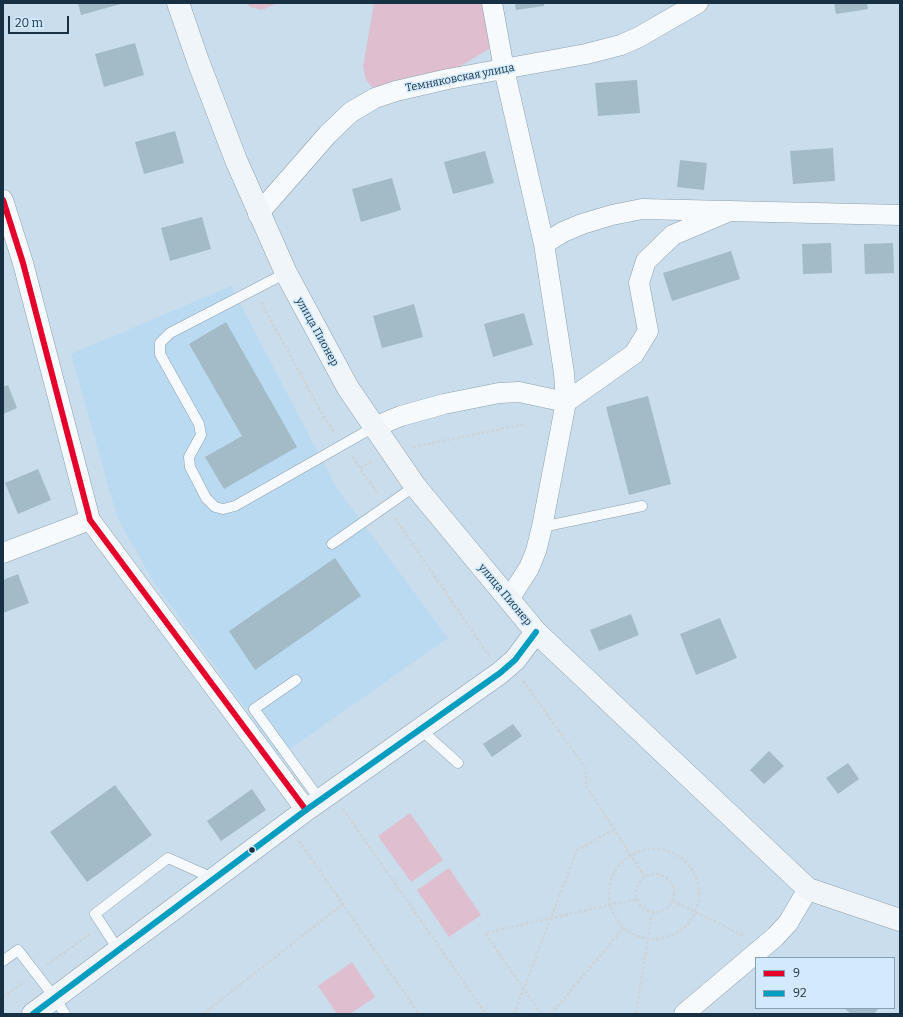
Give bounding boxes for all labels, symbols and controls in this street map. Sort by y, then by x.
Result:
scale bar [10,8,71,34]
text: 20 m [15,16,43,30]
street label: Темняковская улица [404,61,516,95]
street label: улица Пионер [293,295,341,369]
street label: улица Пионер [475,561,535,629]
unlabelled marker [247,845,257,855]
legend [755,957,895,1009]
text: 9 [793,966,800,980]
text: 92 [793,986,807,1000]

